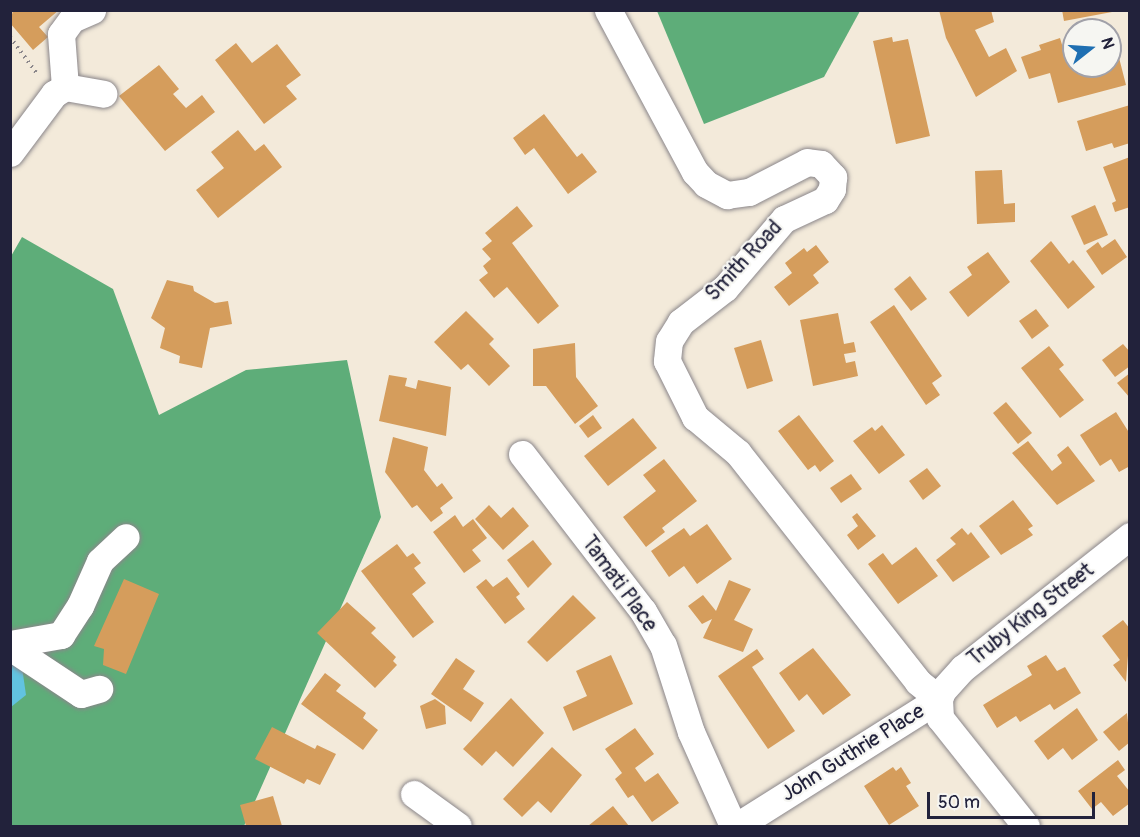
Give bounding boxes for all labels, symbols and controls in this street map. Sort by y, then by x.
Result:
north arrow [1062,18,1122,78]
text: N [1096,35,1118,51]
street label: Smith Road [700,215,788,307]
street label: Tamati Place [576,531,662,637]
street label: Truby King Street [963,558,1099,672]
street label: John Guthrie Place [777,699,929,807]
scale bar [930,780,1098,818]
text: 50 m [938,791,980,814]

